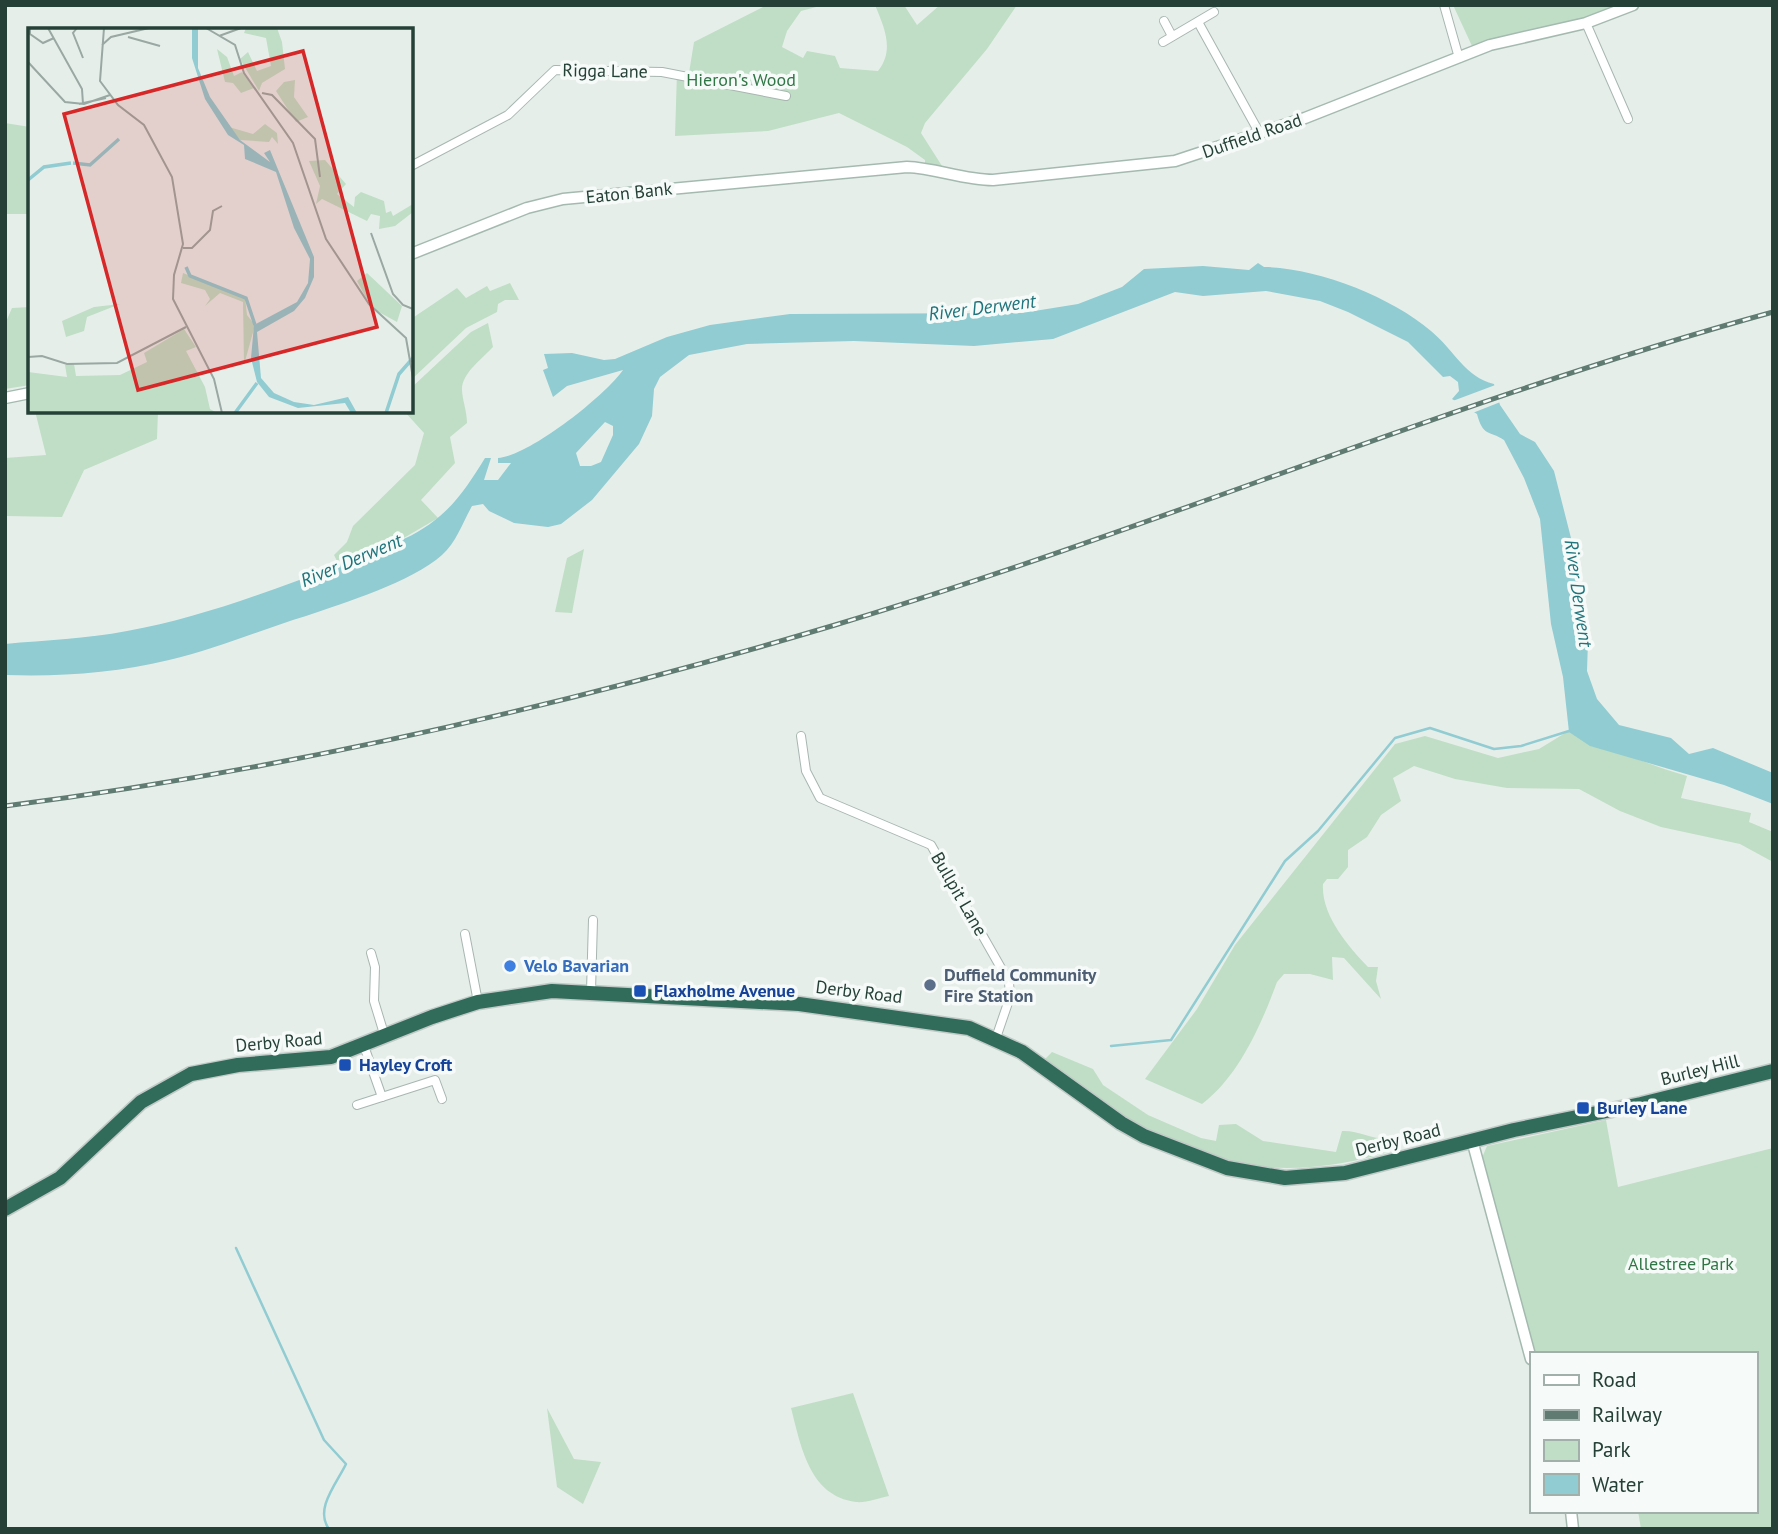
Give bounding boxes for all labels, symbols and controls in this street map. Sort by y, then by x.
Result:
inset map [28,28,413,413]
street label: Rigga Lane [562,58,648,83]
park label: Hieron's Wood [686,68,796,91]
street label: Duffield Road [1199,108,1305,163]
street label: Eaton Bank [585,176,674,208]
water label: River Derwent [927,288,1038,326]
water label: River Derwent [297,527,406,592]
water label: River Derwent [1560,538,1599,649]
street label: Bullpit Lane [926,848,993,940]
place label: Velo Bavarian [523,954,629,977]
marker: Velo Bavarian [502,958,518,974]
place label: Duffield Community Fire Station [944,963,1097,1007]
street label: Derby Road [814,975,904,1008]
marker: Duffield Community Fire Station [922,977,938,993]
place label: Flaxholme Avenue [654,979,795,1002]
marker: Flaxholme Avenue [632,983,648,999]
street label: Derby Road [235,1026,323,1057]
street label: Burley Hill [1658,1048,1742,1090]
place label: Hayley Croft [359,1053,453,1076]
marker: Hayley Croft [337,1057,353,1073]
place label: Burley Lane [1597,1096,1687,1119]
marker: Burley Lane [1575,1100,1591,1116]
street label: Derby Road [1353,1118,1443,1161]
park label: Allestree Park [1628,1252,1734,1275]
legend [1530,1352,1757,1513]
text: Road [1592,1366,1636,1393]
text: Railway [1592,1401,1662,1428]
text: Park [1592,1436,1631,1463]
text: Water [1592,1471,1644,1498]

